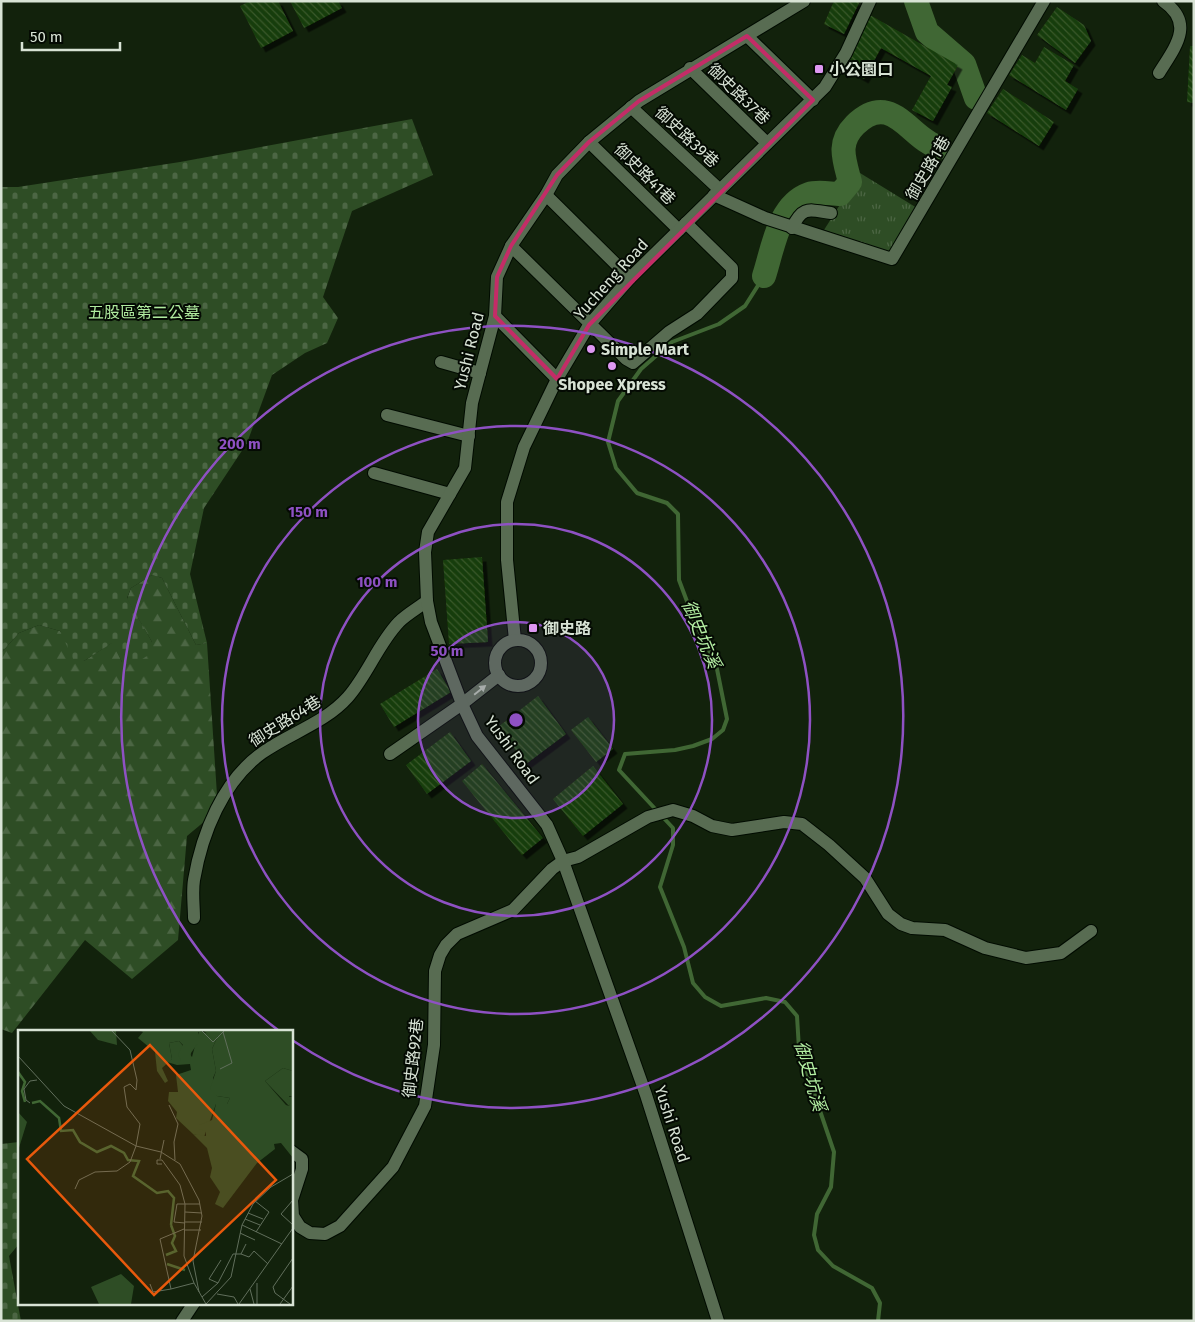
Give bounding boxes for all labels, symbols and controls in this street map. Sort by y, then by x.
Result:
scale bar [22,20,120,52]
text: 50 m [30,28,63,46]
street label: 御史路37巷 [704,60,774,128]
place label: 小公園口 [829,60,893,79]
marker: 小公園口 [813,63,825,75]
street label: 御史路39巷 [651,103,723,171]
street label: 御史路1巷 [902,133,954,203]
street label: 御史路41巷 [611,140,679,208]
street label: Yucheng Road [570,235,652,323]
park label: 五股區第二公墓 [88,303,200,322]
street label: Yushi Road [450,310,488,392]
place label: Simple Mart [601,340,690,359]
marker: Simple Mart [585,343,597,355]
marker: Shopee Xpress [606,360,618,372]
place label: Shopee Xpress [558,375,666,394]
text: 200 m [219,435,261,453]
text: 150 m [288,503,328,521]
text: 100 m [357,573,397,591]
water label: 御史坑溪 [677,597,726,674]
place label: 御史路 [543,619,591,638]
marker: 御史路 [527,622,539,634]
text: 50 m [430,642,464,660]
one-way arrow [474,684,487,695]
street label: 御史路64巷 [246,691,324,751]
centre of rings [507,711,525,729]
street label: Yushi Road [481,712,543,788]
street label: 御史路92巷 [399,1017,427,1099]
inset map [18,1030,292,1304]
water label: 御史坑溪 [790,1038,831,1117]
street label: Yushi Road [651,1083,693,1165]

